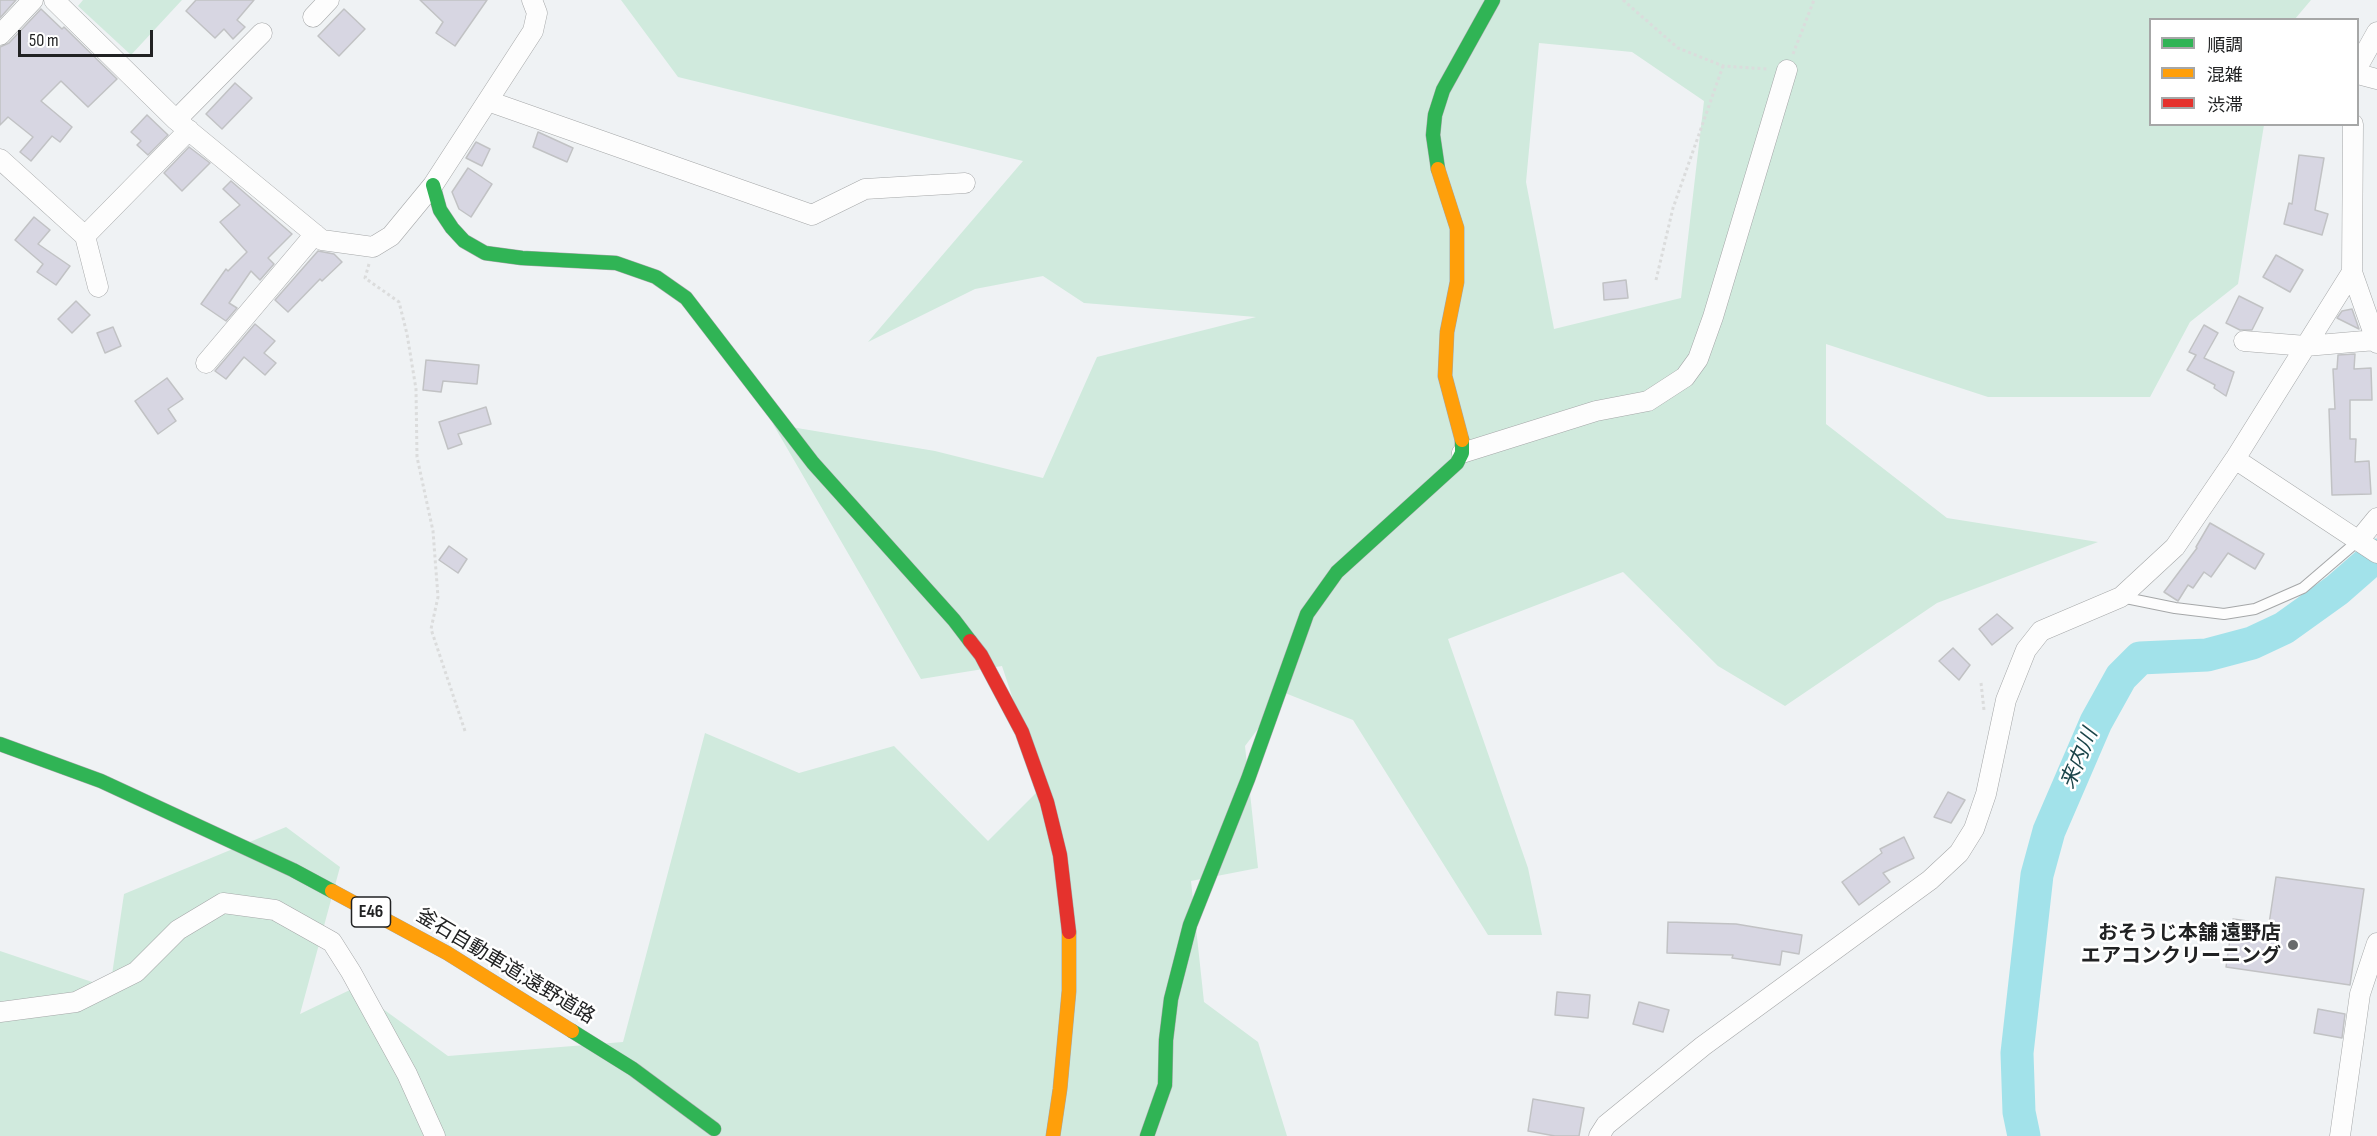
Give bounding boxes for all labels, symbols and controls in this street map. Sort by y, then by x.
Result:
scale bar [21,18,156,56]
legend [2149,18,2359,126]
text: 50 m [29,30,59,51]
text: 順調 [2207,35,2243,56]
text: 混雑 [2207,65,2243,86]
text: 渋滞 [2207,95,2243,116]
water label: 来内川 [2056,725,2104,793]
road number: E46 [352,897,391,927]
street label: 釜石自動車道;遠野道路 [411,904,599,1030]
place label: おそうじ本舗 遠野店 エアコンクリーニング [2081,922,2281,969]
marker: おそうじ本舗 遠野店 エアコンクリーニング [2286,938,2300,952]

